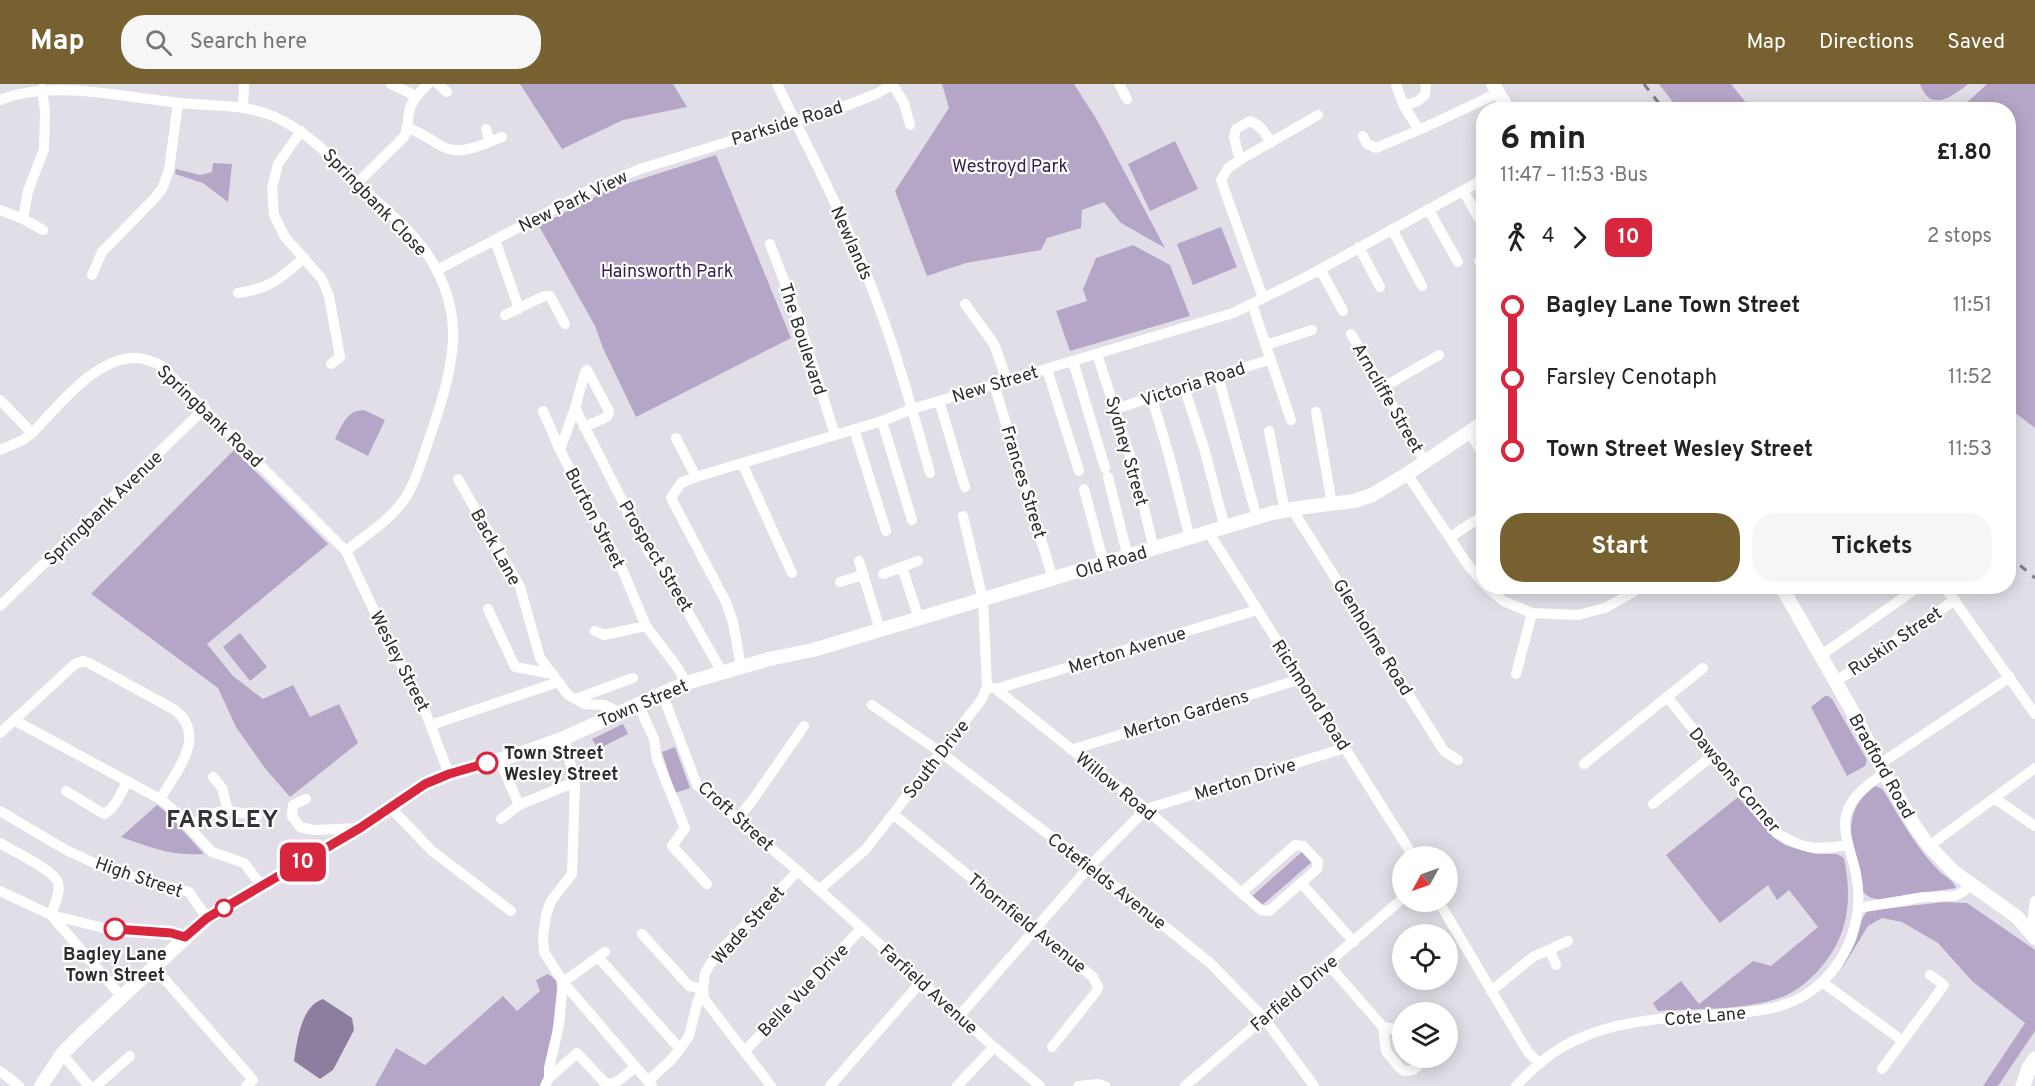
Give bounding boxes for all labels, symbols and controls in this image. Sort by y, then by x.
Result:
search box [121,15,541,69]
text: Map [30,24,85,60]
icon: search [142,26,175,59]
text: Search here [190,29,307,56]
text: Map [1746,29,1786,56]
text: Directions [1819,29,1914,56]
text: Saved [1947,29,2005,56]
street label: Parkside Road [729,97,846,152]
text: 6 min [1500,119,1586,161]
text: £1.80 [1937,140,1992,167]
street label: Springbank Close [317,144,431,262]
park label: Westroyd Park [952,156,1068,179]
text: 11:47 – 11:53 · Bus [1500,163,1648,189]
street label: New Park View [515,166,632,239]
street label: Newlands [824,203,877,284]
icon: walk [1500,221,1533,254]
icon: forward [1563,221,1596,254]
text: 4 [1542,224,1554,250]
text: 10 [1617,224,1640,251]
text: 2 stops [1927,224,1992,250]
park label: Hainsworth Park [601,261,733,284]
street label: The Boulevard [773,281,830,398]
text: Bagley Lane Town Street [1546,293,1800,320]
text: 11:51 [1953,293,1992,319]
street label: Arncliffe Street [1346,340,1428,458]
street label: Victoria Road [1138,358,1249,413]
street label: Springbank Road [151,361,267,473]
street label: New Street [950,361,1041,409]
text: Farsley Cenotaph [1546,365,1717,392]
text: 11:52 [1948,365,1992,391]
street label: Sydney Street [1099,394,1152,509]
street label: Frances Street [995,423,1051,541]
text: Town Street Wesley Street [1546,437,1813,464]
text: 11:53 [1948,437,1992,463]
street label: Springbank Avenue [40,447,168,572]
street label: Burton Street [558,465,629,573]
street label: Prospect Street [612,497,697,617]
street label: Back Lane [464,505,525,590]
button: Start [1500,513,1740,582]
button: Tickets [1752,513,1992,582]
street label: Old Road [1073,542,1150,585]
street label: Glenholme Road [1327,575,1417,700]
street label: Ruskin Street [1845,602,1947,682]
street label: Wesley Street [363,607,434,716]
street label: Merton Avenue [1066,623,1189,680]
street label: Richmond Road [1265,636,1354,756]
street label: Town Street [595,675,692,734]
street label: Merton Gardens [1121,685,1252,745]
street label: Bradford Road [1842,710,1919,823]
street label: South Drive [899,716,975,804]
street label: Dawsons Corner [1683,723,1785,839]
place label: Town Street Wesley Street [504,743,618,787]
street label: Willow Road [1070,747,1160,827]
marker: Town Street Wesley Street [476,752,498,774]
street label: Merton Drive [1192,754,1299,807]
street label: Croft Street [692,777,778,857]
district label: FARSLEY [166,806,280,836]
street label: Cotefields Avenue [1042,829,1170,936]
line badge: 10 [276,842,330,882]
north arrow [1392,846,1458,912]
map controls [1392,846,1458,1068]
text: 10 [292,849,314,876]
street label: High Street [92,853,185,904]
street label: Thornfield Avenue [962,869,1090,979]
street label: Wade Street [708,882,790,970]
unlabelled marker [215,899,233,917]
marker: Bagley Lane Town Street [104,918,126,940]
button: locate [1392,924,1458,990]
street label: Belle Vue Drive [754,939,855,1043]
street label: Farfield Avenue [874,940,982,1040]
place label: Bagley Lane Town Street [63,944,167,988]
street label: Farfield Drive [1246,951,1344,1038]
button: layers [1392,1002,1458,1068]
street label: Cote Lane [1663,1002,1747,1033]

